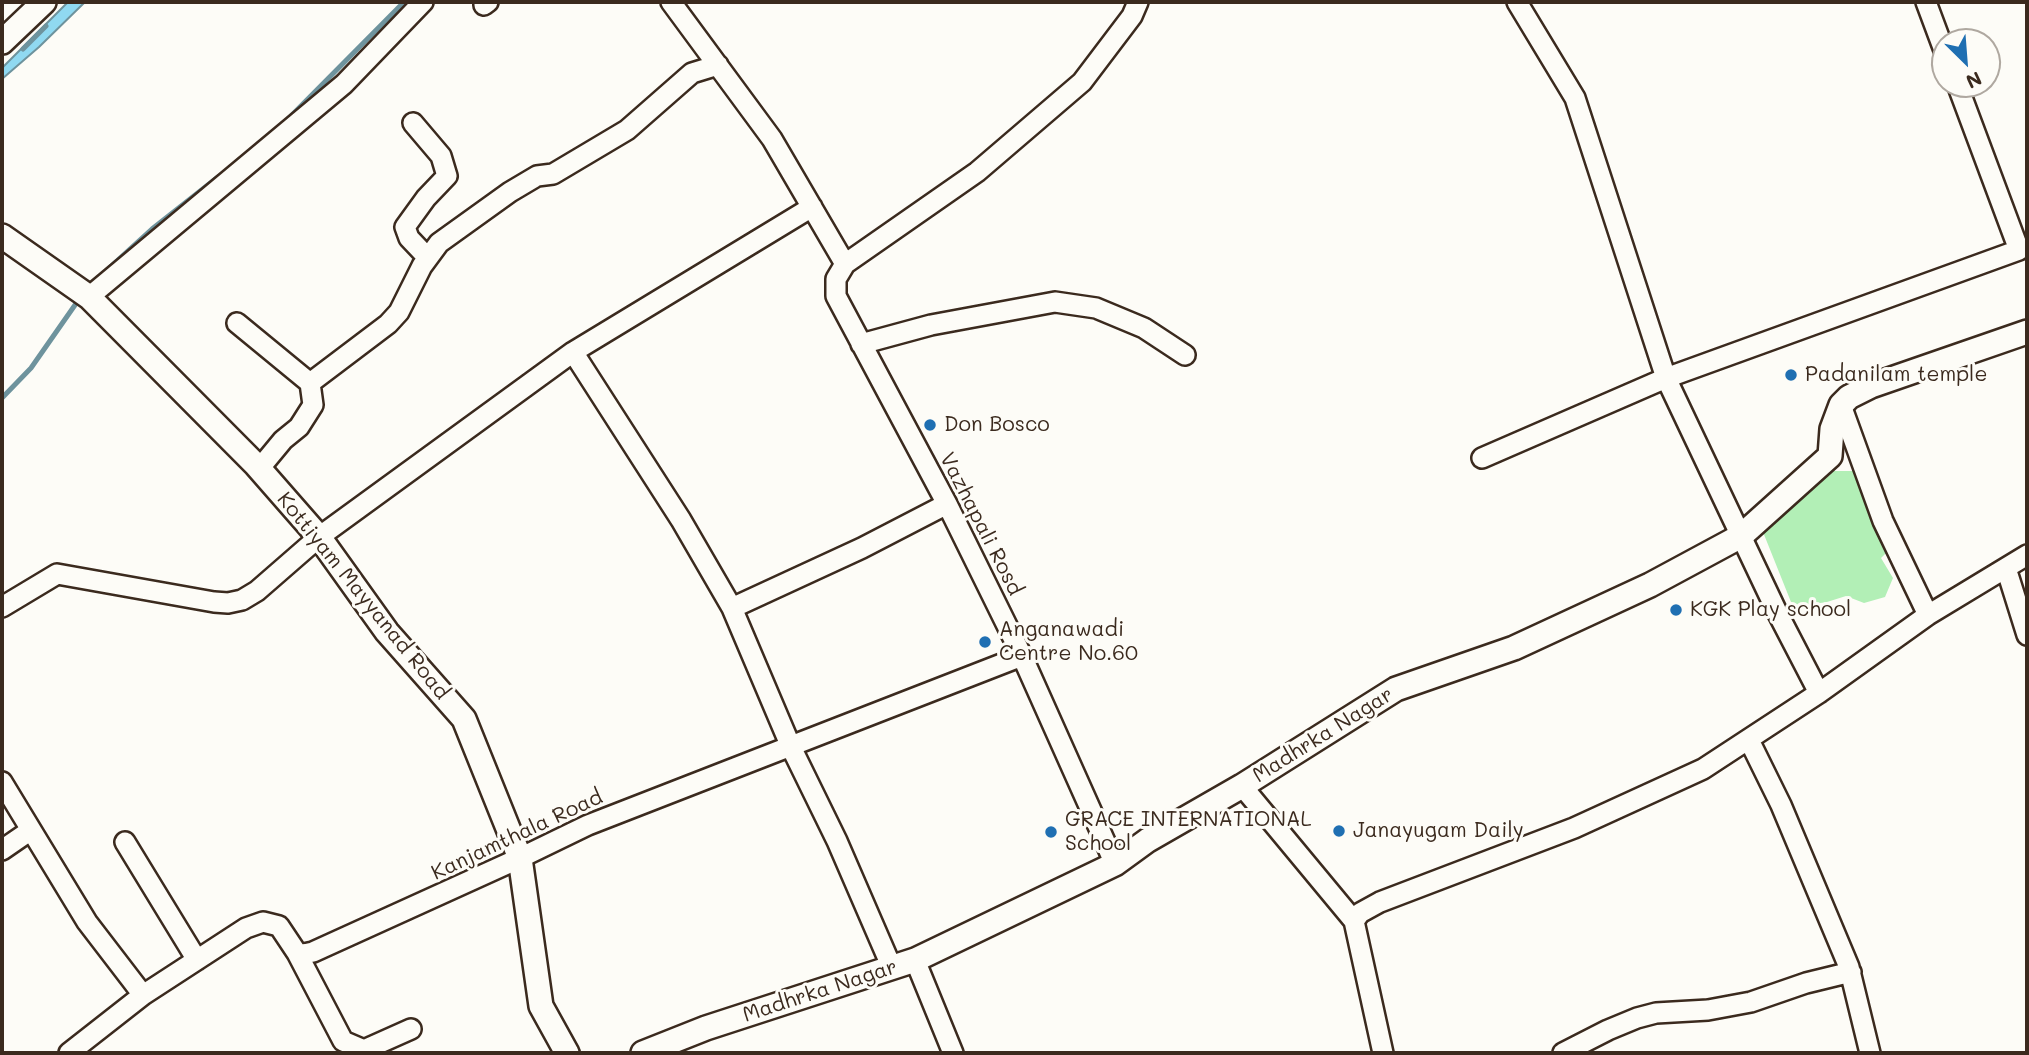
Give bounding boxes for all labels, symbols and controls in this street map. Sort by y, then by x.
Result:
north arrow [1931,28,2001,98]
text: N [1962,66,1986,95]
place label: Padanilam temple [1805,362,1987,388]
marker: Padanilam temple [1783,367,1799,383]
place label: Don Bosco [944,412,1050,438]
marker: Don Bosco [922,417,938,433]
street label: Vazhapali Rosd [934,448,1028,600]
street label: Kottiyam Mayyanad Road [272,487,454,705]
place label: KGK Play school [1690,597,1851,623]
marker: KGK Play school [1668,602,1684,618]
place label: Anganawadi Centre No.60 [999,617,1138,667]
marker: Anganawadi Centre No.60 [977,634,993,650]
street label: Madhrka Nagar [1248,682,1398,788]
street label: Kanjamthala Road [427,784,607,886]
place label: GRACE INTERNATIONAL School [1065,807,1312,857]
place label: Janayugam Daily [1353,818,1524,844]
marker: Janayugam Daily [1331,823,1347,839]
marker: GRACE INTERNATIONAL School [1043,824,1059,840]
street label: Madhrka Nagar [740,954,900,1028]

